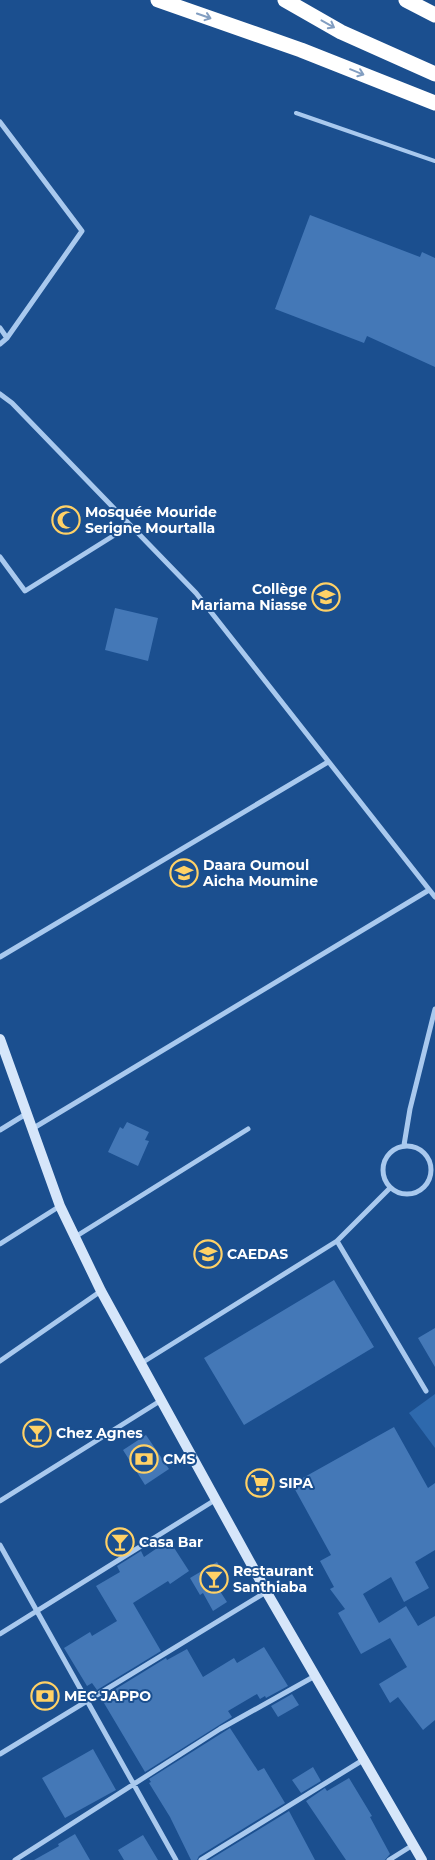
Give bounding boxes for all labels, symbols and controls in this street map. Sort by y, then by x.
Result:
one-way arrow [196,11,212,21]
one-way arrow [320,19,335,29]
one-way arrow [349,68,364,77]
place label: Mosquée Mouride Serigne Mourtalla [85,503,217,537]
mosque icon: Mosquée Mouride Serigne Mourtalla [51,505,81,535]
place label: Collège Mariama Niasse [191,580,307,614]
school or university icon: Collège Mariama Niasse [311,582,341,612]
place label: Daara Oumoul Aicha Moumine [202,856,318,890]
school or university icon: Daara Oumoul Aicha Moumine [169,858,199,888]
school or university icon: CAEDAS [193,1239,223,1269]
place label: CAEDAS [227,1245,288,1263]
bar icon: Chez Agnes [22,1418,52,1448]
place label: Chez Agnes [56,1424,143,1442]
bank icon: CMS [129,1444,159,1474]
place label: CMS [163,1450,196,1468]
supermarket icon: SIPA [245,1468,275,1498]
place label: SIPA [279,1474,313,1492]
bar icon: Casa Bar [105,1527,135,1557]
place label: Casa Bar [139,1533,203,1551]
place label: Restaurant Santhiaba [233,1562,314,1596]
bar icon: Restaurant Santhiaba [199,1564,229,1594]
bank icon: MEC JAPPO [30,1681,60,1711]
place label: MEC JAPPO [64,1687,151,1705]

